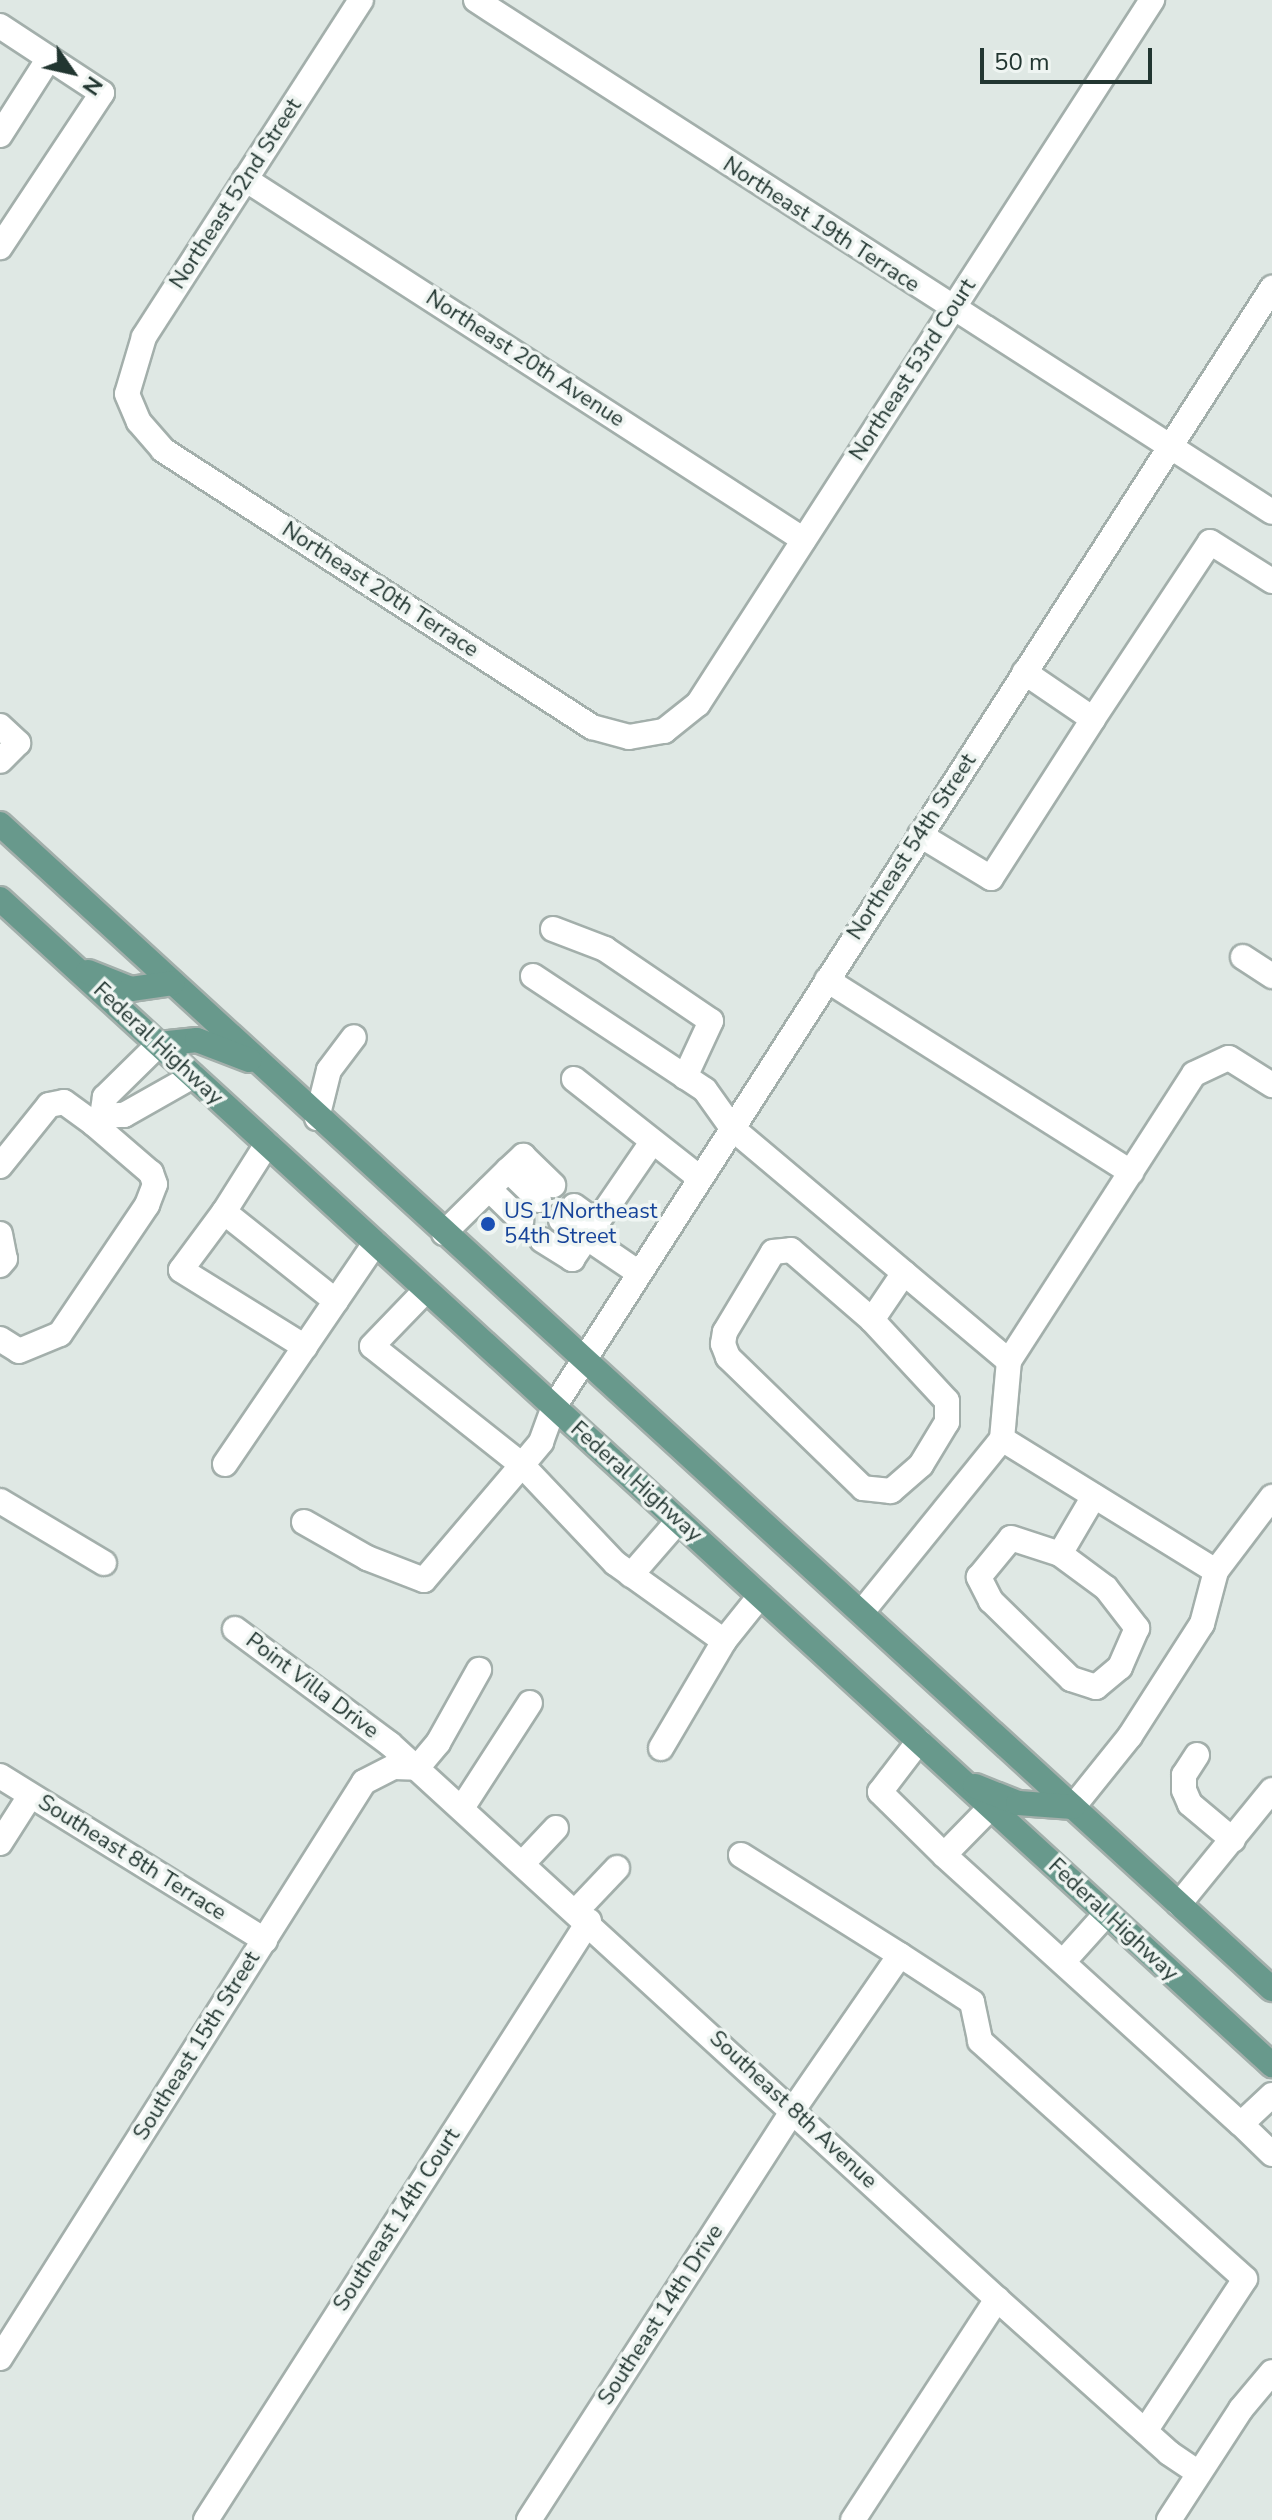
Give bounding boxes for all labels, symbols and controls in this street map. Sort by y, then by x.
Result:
north arrow [32,32,112,112]
scale bar [984,32,1156,82]
text: 50 m [994,46,1050,78]
text: N [75,70,109,101]
street label: Northeast 52nd Street [165,94,307,294]
street label: Northeast 19th Terrace [718,152,924,298]
street label: Northeast 53rd Court [844,274,982,466]
street label: Northeast 20th Avenue [421,285,629,433]
street label: Northeast 20th Terrace [277,517,483,663]
street label: Northeast 54th Street [842,749,982,945]
street label: Federal Highway [88,977,228,1111]
place label: US 1/Northeast 54th Street [504,1198,657,1250]
marker: US 1/Northeast 54th Street [479,1215,497,1233]
street label: Federal Highway [565,1416,707,1548]
street label: Point Villa Drive [240,1627,384,1745]
street label: Southeast 8th Terrace [33,1789,231,1927]
street label: Federal Highway [1043,1853,1183,1987]
street label: Southeast 15th Street [128,1947,266,2145]
street label: Southeast 8th Avenue [704,2026,882,2194]
street label: Southeast 14th Court [328,2124,466,2316]
street label: Southeast 14th Drive [593,2220,729,2410]

